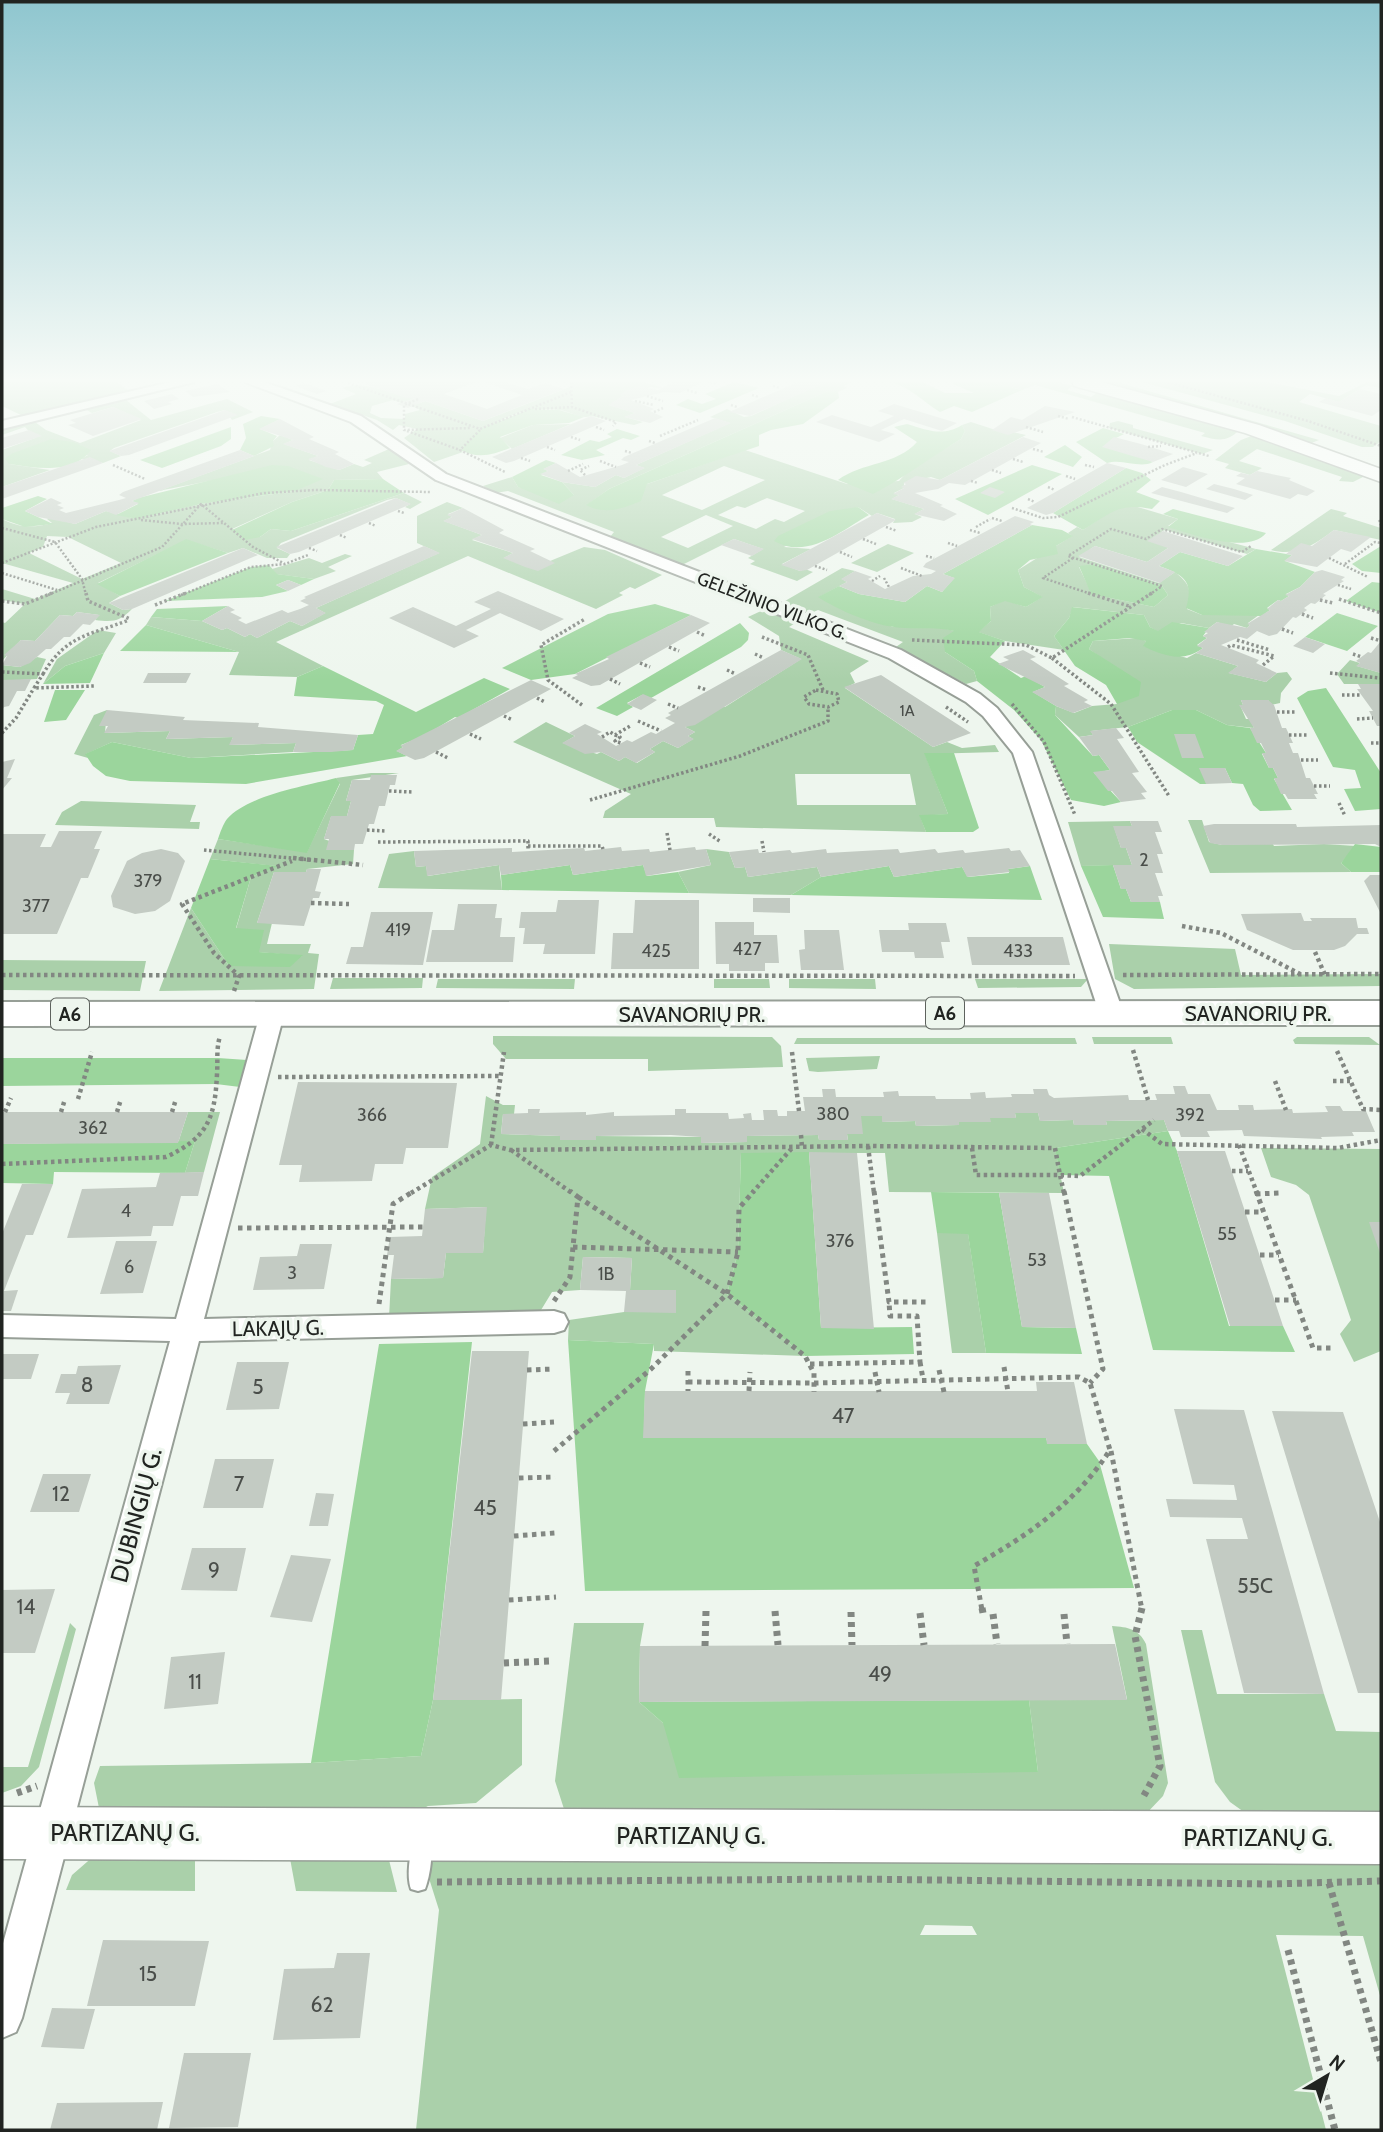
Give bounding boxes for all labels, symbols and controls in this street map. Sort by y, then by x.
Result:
street label: GELEŽINIO VILKO G. [694,566,850,645]
house number: 1A [899,701,915,720]
house number: 2 [1139,849,1149,871]
house number: 379 [133,870,163,892]
house number: 377 [22,895,50,917]
house number: 419 [385,919,411,941]
house number: 427 [733,938,761,960]
house number: 425 [641,940,671,962]
house number: 433 [1003,940,1033,962]
road number: A6 [51,998,89,1030]
road number: A6 [926,998,964,1028]
street label: SAVANORIŲ PR. [1185,1001,1331,1026]
street label: SAVANORIŲ PR. [619,1002,765,1027]
house number: 380 [816,1103,850,1125]
house number: 366 [357,1104,387,1126]
house number: 392 [1175,1104,1205,1126]
house number: 362 [78,1117,108,1139]
house number: 4 [121,1200,131,1222]
house number: 55 [1217,1223,1237,1245]
house number: 376 [826,1230,854,1252]
house number: 53 [1027,1249,1047,1271]
house number: 6 [124,1256,134,1278]
house number: 3 [287,1262,297,1284]
house number: 1B [598,1263,615,1285]
street label: LAKAJŲ G. [232,1315,324,1341]
house number: 8 [81,1372,93,1397]
house number: 5 [252,1374,264,1399]
house number: 47 [832,1403,855,1428]
street label: DUBINGIŲ G. [104,1444,168,1586]
house number: 7 [234,1471,245,1496]
house number: 12 [52,1481,70,1506]
house number: 45 [473,1495,497,1520]
house number: 9 [208,1557,220,1582]
house number: 55C [1237,1573,1273,1598]
house number: 14 [17,1594,35,1619]
house number: 49 [868,1661,892,1686]
house number: 11 [188,1669,202,1694]
street label: PARTIZANŲ G. [50,1818,200,1847]
street label: PARTIZANŲ G. [616,1821,766,1850]
street label: PARTIZANŲ G. [1183,1823,1333,1852]
house number: 15 [139,1961,157,1986]
house number: 62 [311,1992,333,2017]
north arrow [1292,2041,1362,2111]
text: N [1325,2050,1350,2076]

